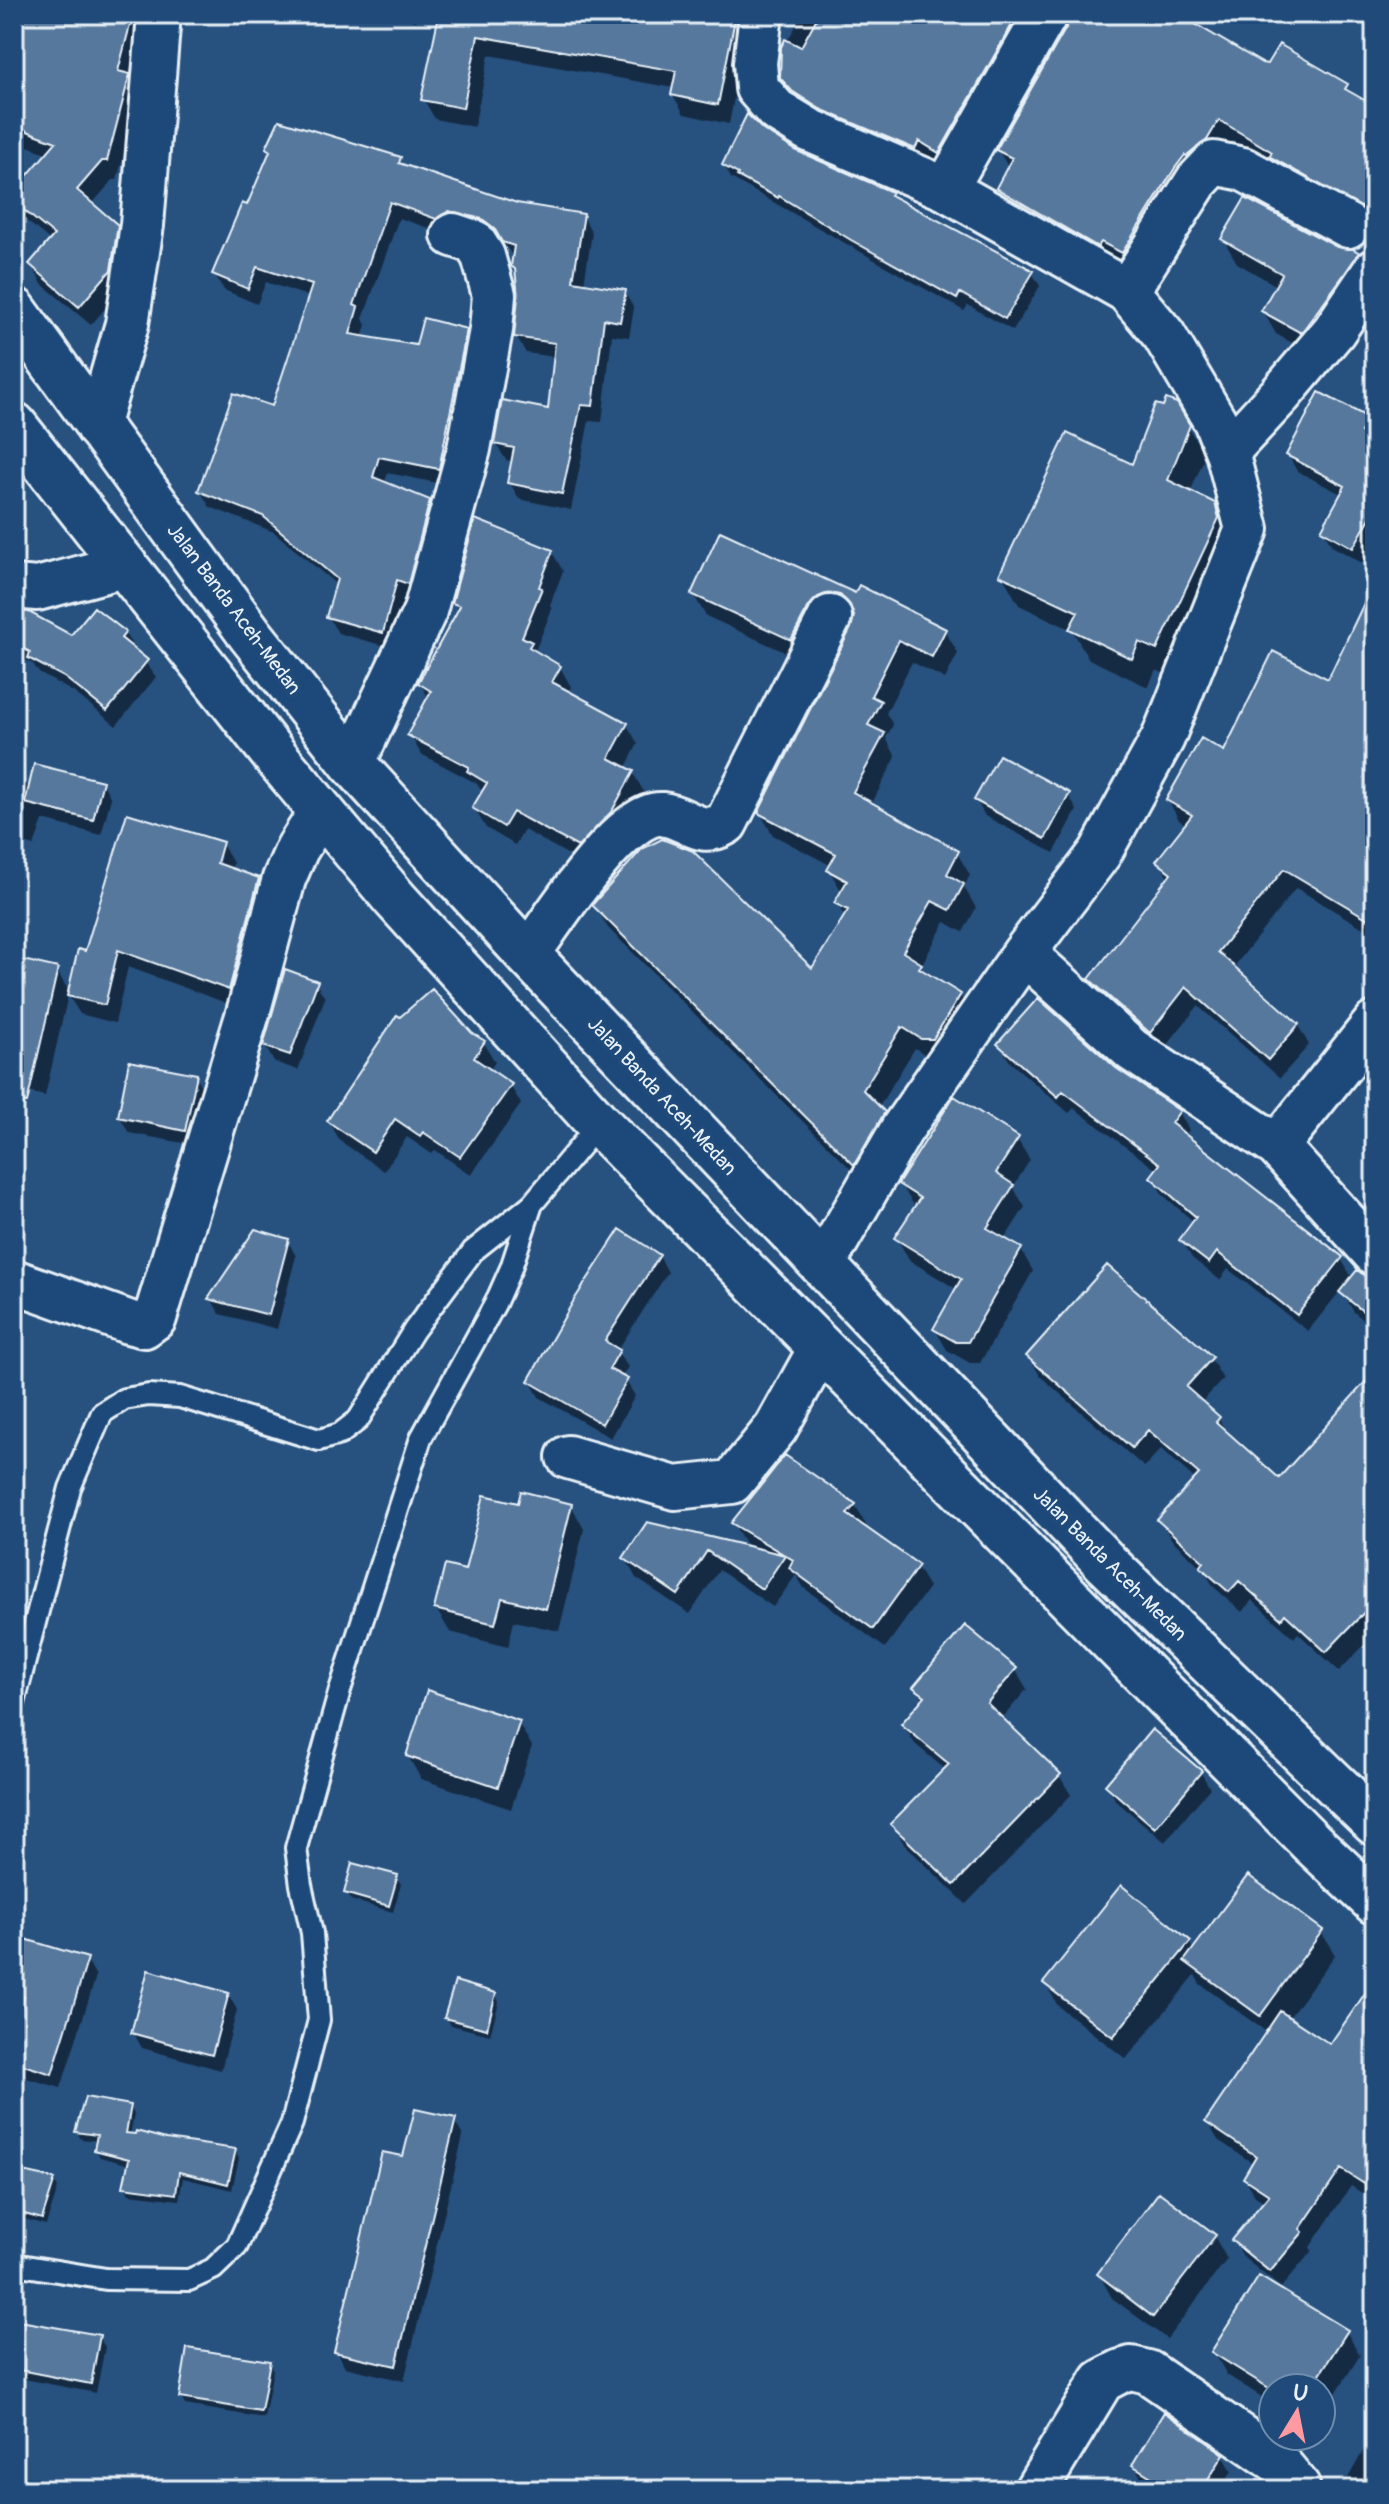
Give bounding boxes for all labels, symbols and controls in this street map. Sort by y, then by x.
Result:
street label: Jalan Banda Aceh-Medan [161,519,307,699]
street label: Jalan Banda Aceh-Medan [582,1011,742,1181]
street label: Jalan Banda Aceh-Medan [1028,1482,1192,1646]
north arrow [1257,2372,1337,2452]
text: U [1291,2378,1310,2408]

